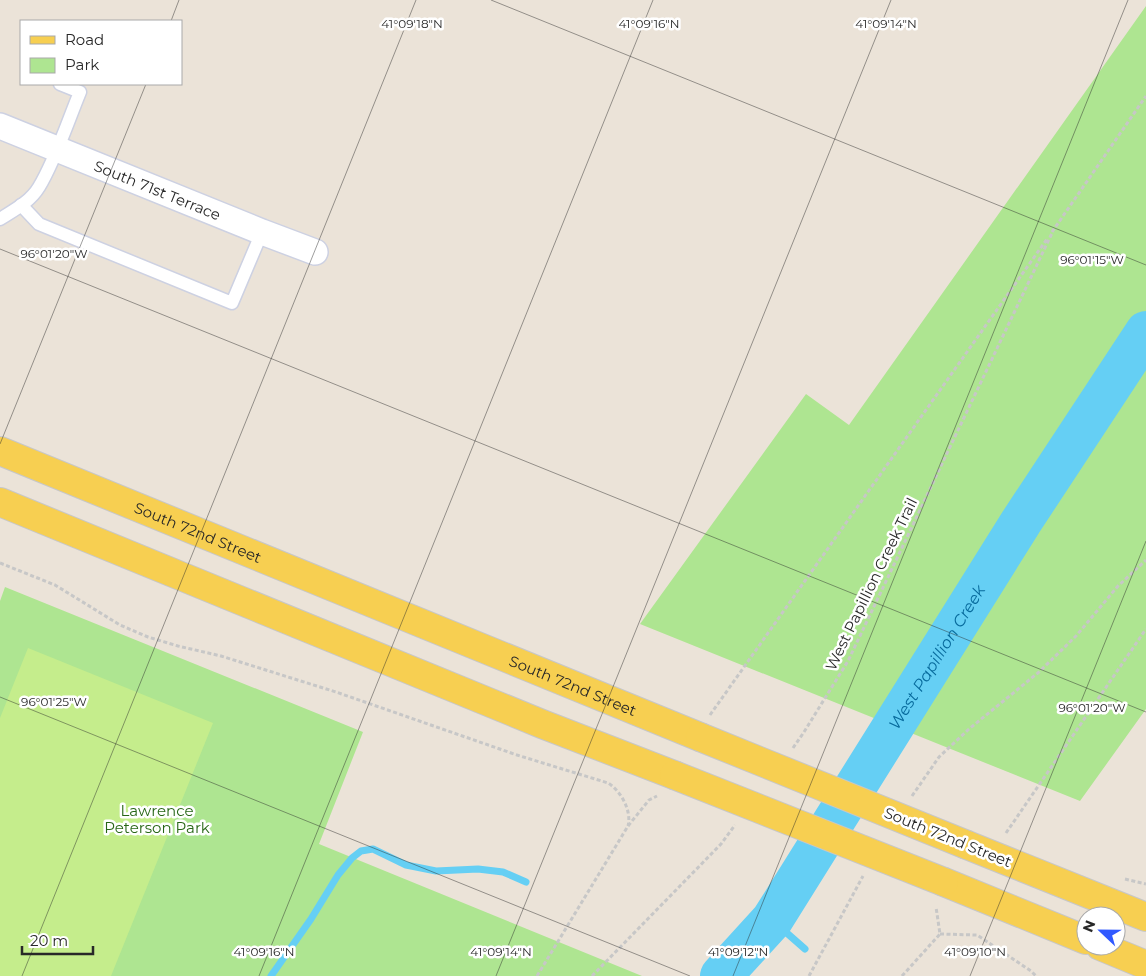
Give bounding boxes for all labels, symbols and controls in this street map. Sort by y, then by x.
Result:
text: 41°09'18"N [381,16,443,31]
text: 41°09'16"N [618,16,680,31]
text: 41°09'14"N [855,16,917,31]
legend [20,20,182,85]
text: Road [65,30,104,49]
text: Park [65,55,99,74]
street label: South 71st Terrace [91,156,224,224]
text: 96°01'20"W [20,246,88,261]
text: 96°01'15"W [1060,252,1124,267]
street label: West Papillion Creek Trail [821,495,921,673]
street label: South 72nd Street [132,497,265,566]
water label: West Papillion Creek [884,580,990,733]
street label: South 72nd Street [507,651,640,720]
text: 96°01'25"W [21,694,87,709]
text: 96°01'20"W [1058,700,1126,715]
park label: Lawrence Peterson Park [104,801,210,837]
street label: South 72nd Street [881,803,1015,871]
north arrow [1076,906,1126,956]
text: N [1078,918,1099,935]
scale bar [22,924,94,956]
text: 20 m [30,931,68,950]
text: 41°09'16"N [233,944,295,959]
text: 41°09'14"N [470,944,532,959]
text: 41°09'12"N [708,944,768,959]
text: 41°09'10"N [944,944,1006,959]

